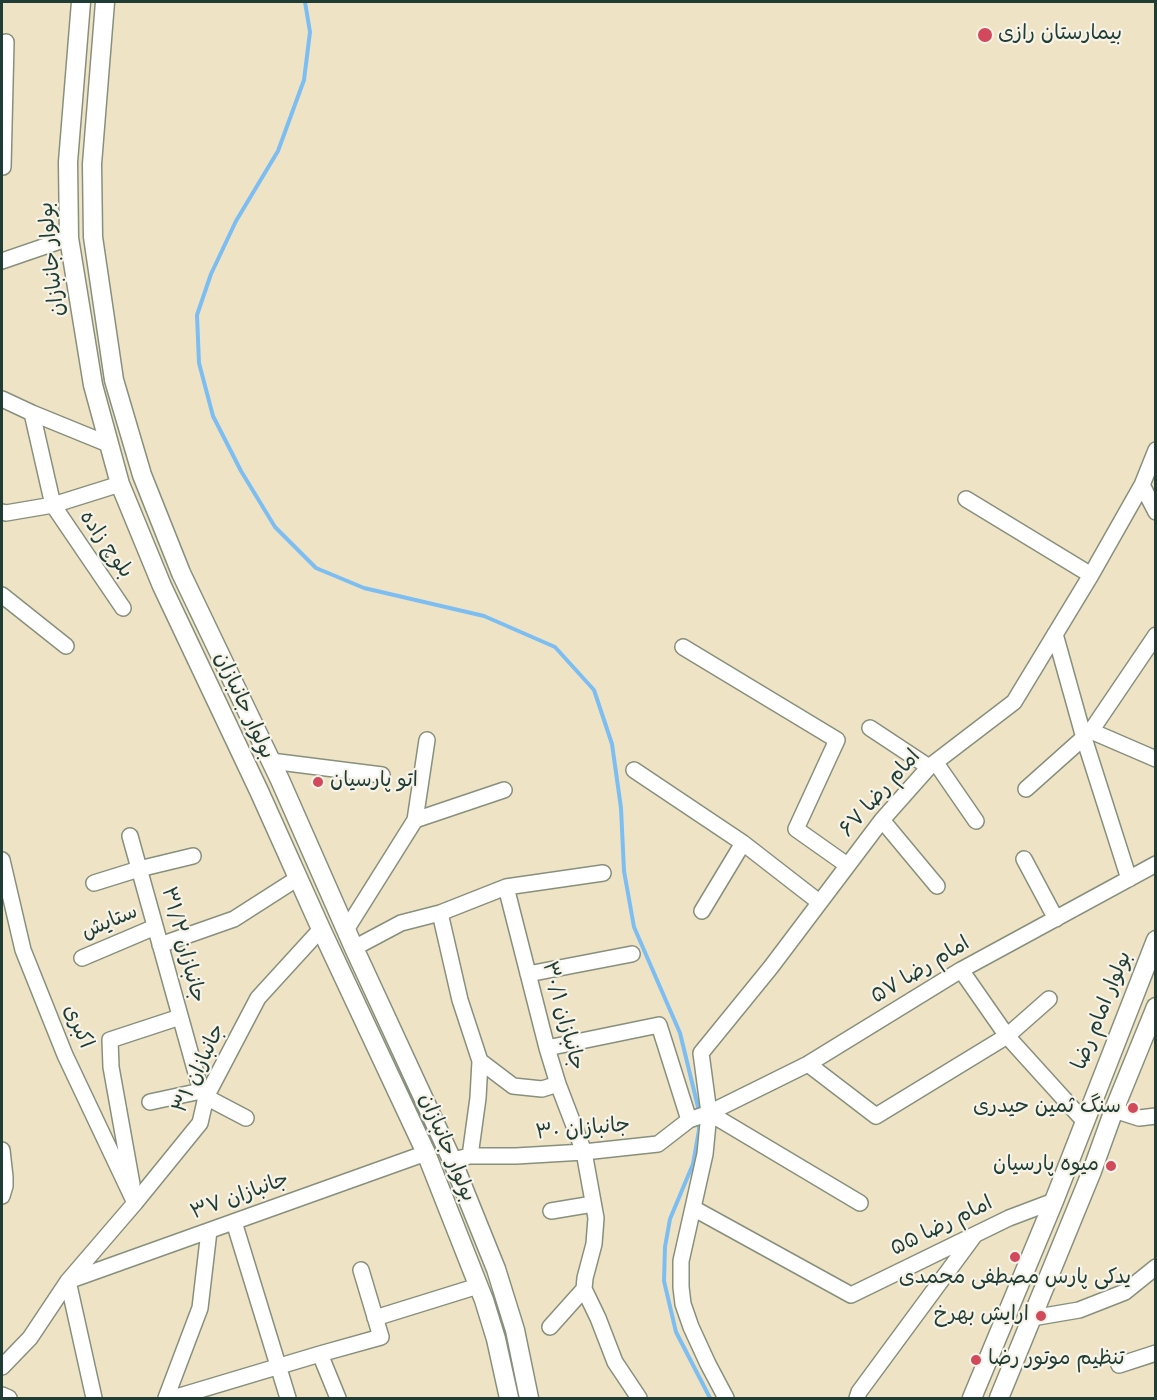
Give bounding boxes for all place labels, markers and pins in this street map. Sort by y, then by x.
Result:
place label: بیمارستان رازی [998,22,1122,48]
marker: بیمارستان رازی [976,26,994,44]
place label: اتو پارسیان [330,769,418,795]
marker: اتو پارسیان [311,775,325,789]
place label: سنگ ثمین حیدری [973,1095,1121,1121]
marker: سنگ ثمین حیدری [1126,1101,1140,1115]
place label: میوه پارسیان [993,1153,1099,1179]
marker: میوه پارسیان [1104,1159,1118,1173]
marker: یدکی پارس مصطفی محمدی [1008,1250,1022,1264]
place label: یدکی پارس مصطفی محمدی [899,1266,1131,1292]
place label: ارایش بهرخ [934,1303,1029,1329]
marker: ارایش بهرخ [1034,1309,1048,1323]
place label: تنظیم موتور رضا [988,1347,1125,1373]
marker: تنظیم موتور رضا [969,1353,983,1367]

